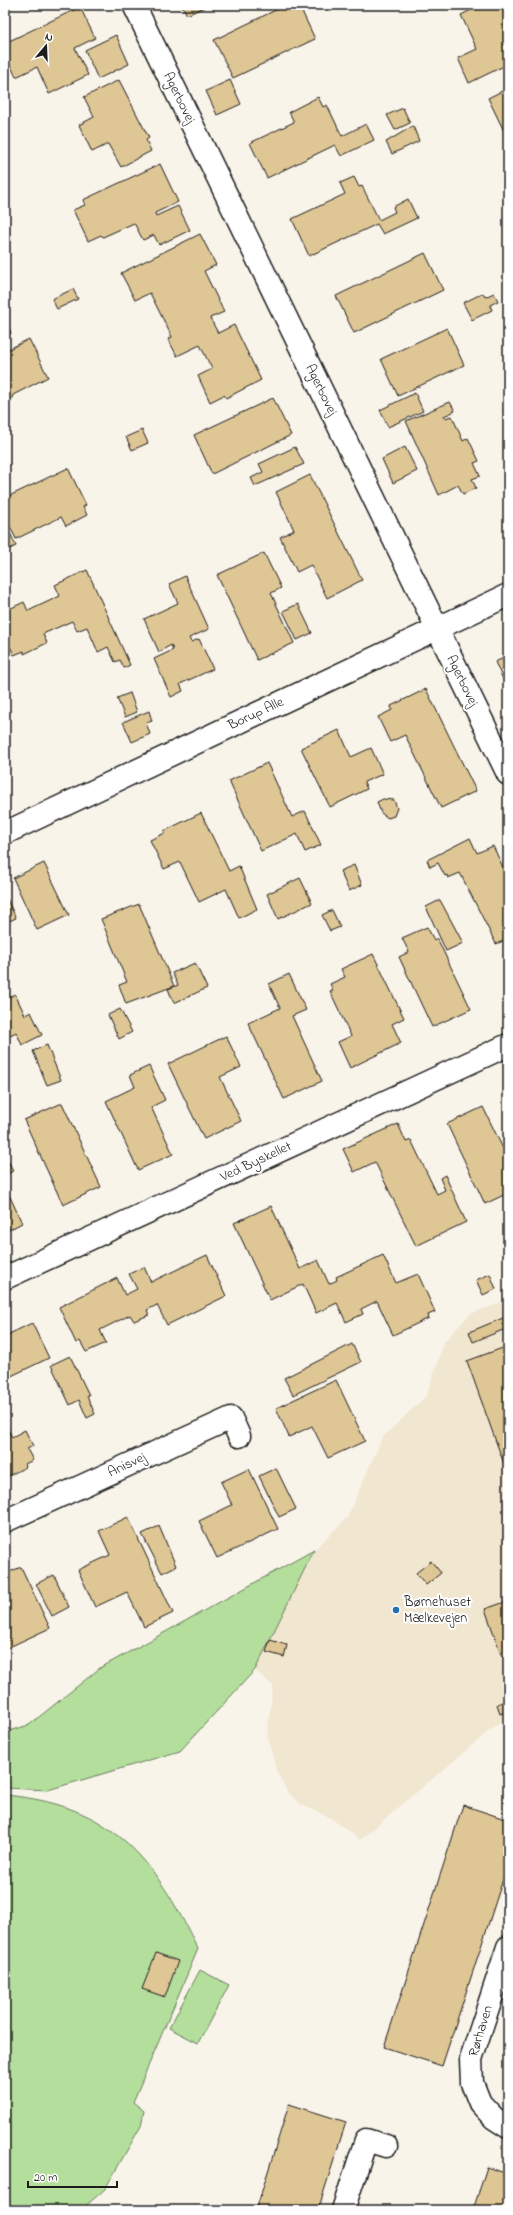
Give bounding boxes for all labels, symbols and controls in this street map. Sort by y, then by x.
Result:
north arrow [26,26,66,66]
text: N [43,29,55,46]
street label: Agerbovej [157,69,201,129]
street label: Agerbovej [299,361,343,421]
street label: Agerbovej [440,652,484,712]
street label: Borup Alle [224,692,288,737]
street label: Ved Byskellet [216,1136,296,1189]
street label: Anisvej [104,1447,151,1483]
place label: Børnehuset Mælkevejen [403,1592,471,1629]
marker: Børnehuset Mælkevejen [391,1605,401,1615]
street label: Rørhaven [463,2003,499,2059]
scale bar [28,2163,117,2189]
text: 20 m [34,2169,57,2187]

